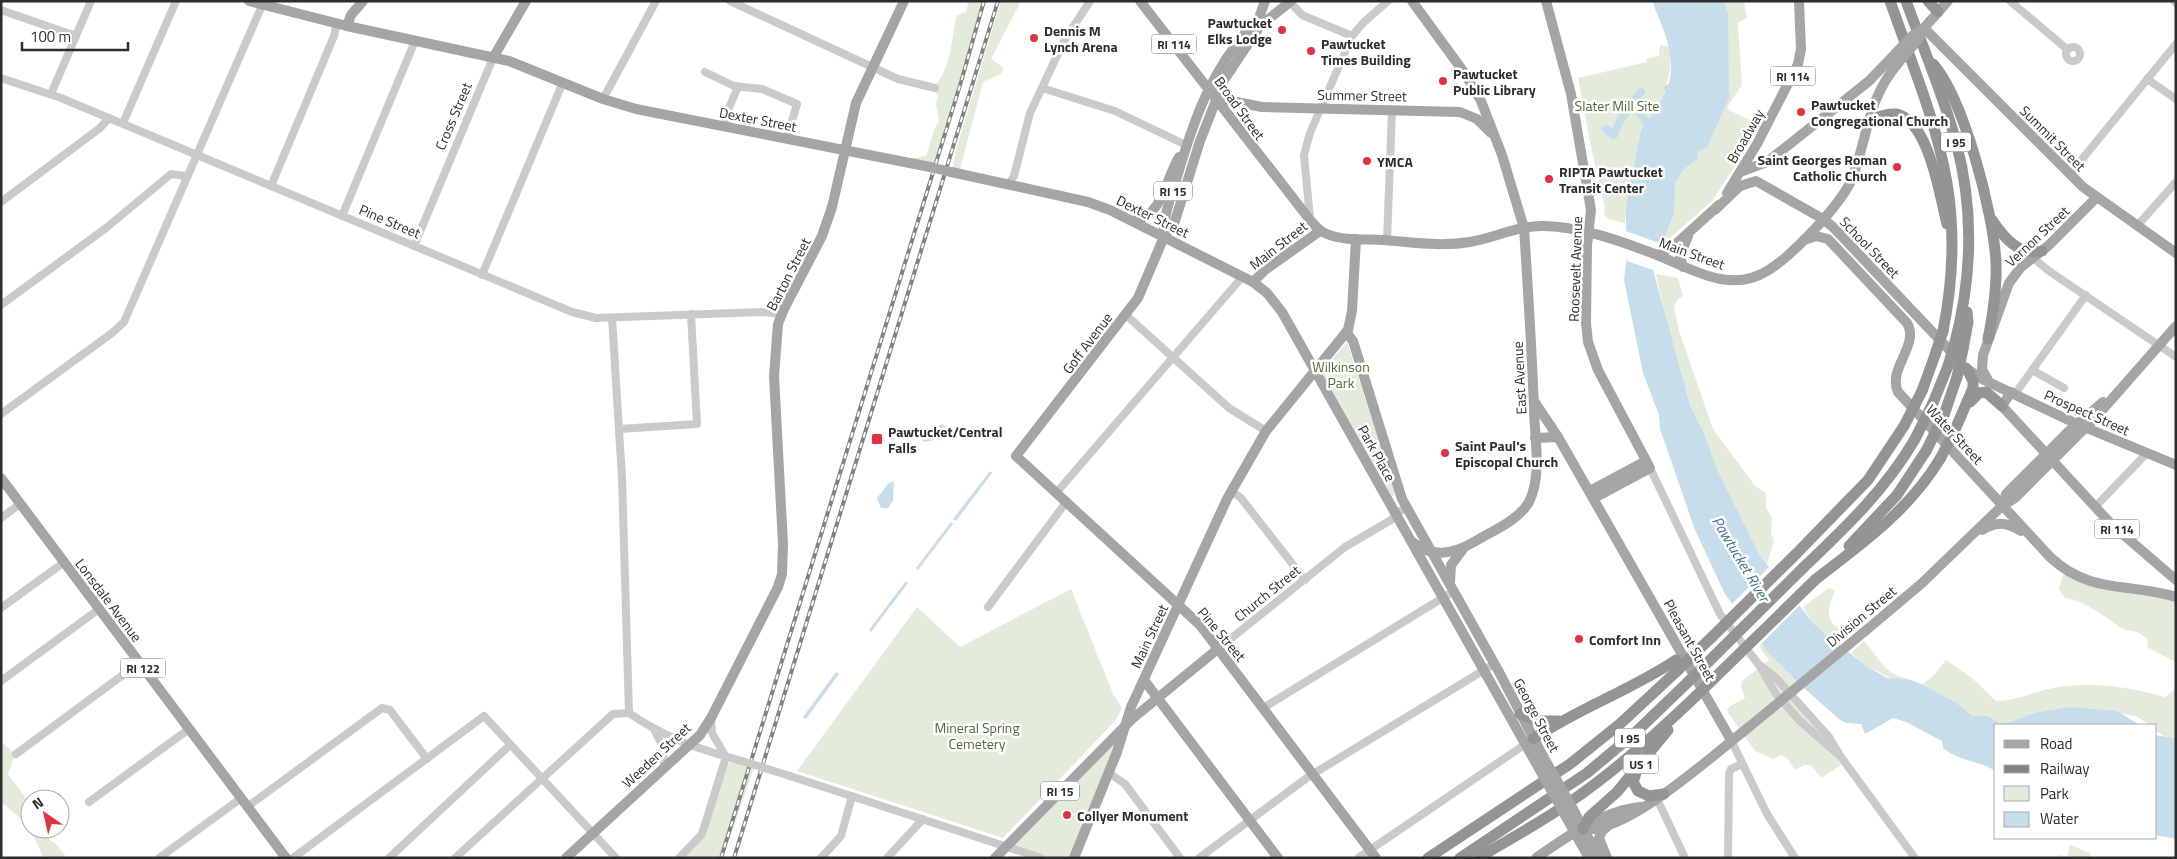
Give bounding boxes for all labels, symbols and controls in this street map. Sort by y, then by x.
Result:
place label: Pawtucket Elks Lodge [1207,12,1272,49]
scale bar [22,20,129,52]
place label: Dennis M Lynch Arena [1044,20,1118,57]
marker: Pawtucket Elks Lodge [1276,24,1288,36]
text: 100 m [30,25,71,48]
marker: Dennis M Lynch Arena [1028,32,1040,44]
place label: Pawtucket Times Building [1321,33,1411,70]
road number: RI 114 [1152,34,1196,54]
marker: Pawtucket Times Building [1305,45,1317,57]
place label: Pawtucket Public Library [1453,63,1536,100]
road number: RI 114 [1770,66,1816,85]
street label: Broad Street [1210,72,1270,144]
marker: Pawtucket Public Library [1437,75,1449,87]
street label: Cross Street [429,79,477,153]
street label: Summer Street [1317,84,1407,106]
place label: Pawtucket Congregational Church [1811,94,1948,131]
park label: Slater Mill Site [1575,95,1659,116]
street label: Summit Street [2015,100,2091,176]
street label: Dexter Street [718,101,799,137]
street label: Broadway [1721,105,1769,167]
marker: Pawtucket Congregational Church [1795,106,1807,118]
road number: I 95 [1941,132,1971,152]
place label: Saint Georges Roman Catholic Church [1757,149,1887,186]
place label: YMCA [1377,151,1413,172]
marker: YMCA [1361,155,1373,167]
place label: RIPTA Pawtucket Transit Center [1559,161,1663,198]
marker: Saint Georges Roman Catholic Church [1891,161,1903,173]
marker: RIPTA Pawtucket Transit Center [1543,173,1555,185]
road number: RI 15 [1154,182,1192,200]
street label: Dexter Street [1113,189,1193,243]
street label: Pine Street [356,199,424,243]
street label: Vernon Street [2000,201,2074,271]
street label: School Street [1835,212,1905,283]
street label: Main Street [1245,216,1312,274]
street label: Roosevelt Avenue [1563,216,1587,322]
street label: Main Street [1656,231,1728,275]
street label: Barton Street [761,234,815,314]
street label: Goff Avenue [1057,308,1117,378]
street label: East Avenue [1507,341,1531,415]
park label: Wilkinson Park [1312,356,1370,393]
street label: Prospect Street [2041,384,2133,440]
street label: Water Street [1922,399,1988,469]
place label: Pawtucket/Central Falls [888,421,1002,458]
street label: Park Place [1353,421,1401,485]
marker: Pawtucket/Central Falls [870,432,884,446]
place label: Saint Paul's Episcopal Church [1455,435,1558,472]
marker: Saint Paul's Episcopal Church [1439,447,1451,459]
water label: Pawtucket River [1706,512,1777,608]
road number: RI 114 [2094,520,2140,538]
street label: Lonsdale Avenue [71,554,147,646]
street label: Church Street [1229,560,1305,626]
street label: Division Street [1821,580,1901,652]
street label: Pleasant Street [1659,595,1721,685]
street label: Main Street [1125,600,1173,671]
street label: Pine Street [1193,602,1251,666]
place label: Comfort Inn [1589,629,1661,650]
marker: Comfort Inn [1573,633,1585,645]
road number: RI 122 [120,658,166,678]
street label: George Street [1509,674,1565,756]
street label: Weeden Street [617,717,695,792]
park label: Mineral Spring Cemetery [934,717,1020,754]
legend [1994,724,2157,839]
road number: I 95 [1615,728,1645,748]
text: Road [2040,732,2072,755]
road number: US 1 [1624,754,1658,774]
text: Railway [2040,757,2090,780]
road number: RI 15 [1041,781,1079,800]
text: Park [2040,782,2069,805]
north arrow [20,789,70,839]
text: N [28,791,47,814]
place label: Collyer Monument [1077,805,1188,826]
text: Water [2040,807,2079,830]
marker: Collyer Monument [1061,809,1073,821]

